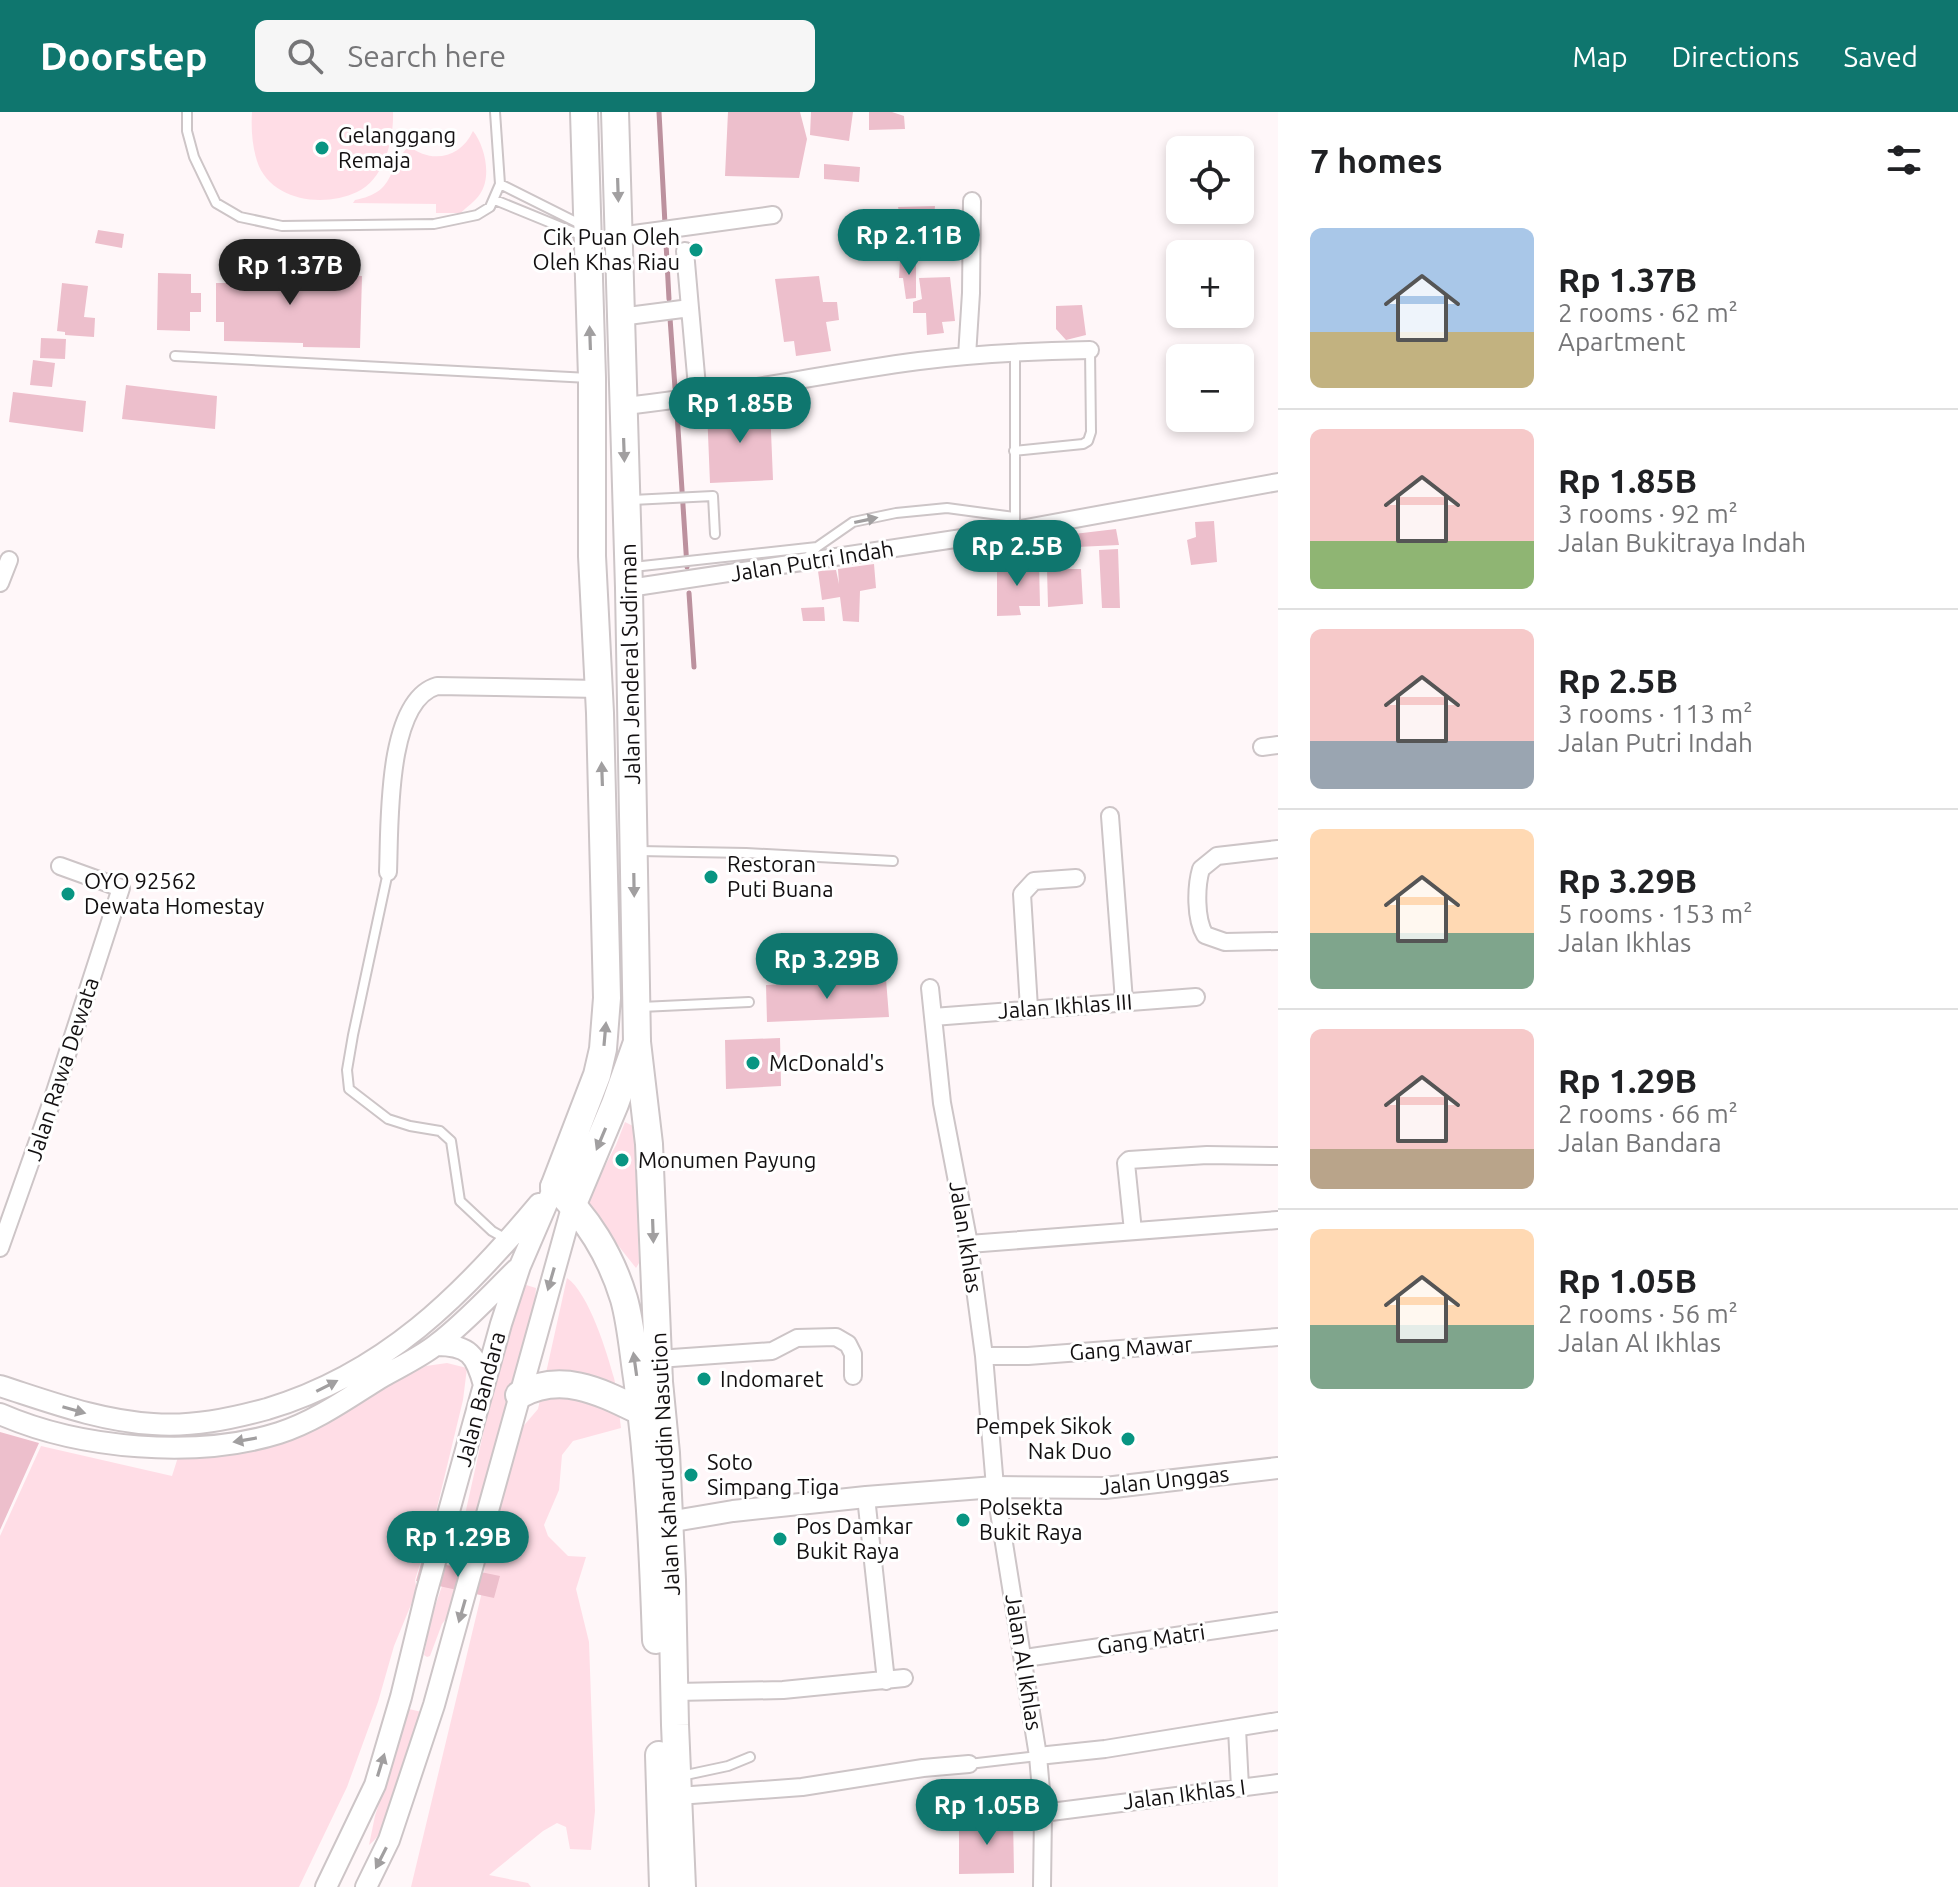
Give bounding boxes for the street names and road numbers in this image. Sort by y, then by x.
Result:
street label: Jalan Putri Indah [729,535,895,586]
street label: Jalan Jenderal Sudirman [615,543,644,785]
street label: Jalan Rawa Dewata [20,974,103,1164]
street label: Jalan Ikhlas III [997,988,1133,1023]
street label: Jalan Ikhlas [945,1179,988,1295]
street label: Jalan Bandara [450,1329,510,1469]
street label: Gang Mawar [1069,1331,1194,1364]
street label: Jalan Kaharuddin Nasution [645,1332,684,1596]
street label: Jalan Unggas [1098,1460,1230,1499]
street label: Jalan Al Ikhlas [1001,1592,1048,1732]
street label: Gang Matri [1095,1619,1207,1658]
street label: Jalan Ikhlas I [1121,1774,1247,1813]

